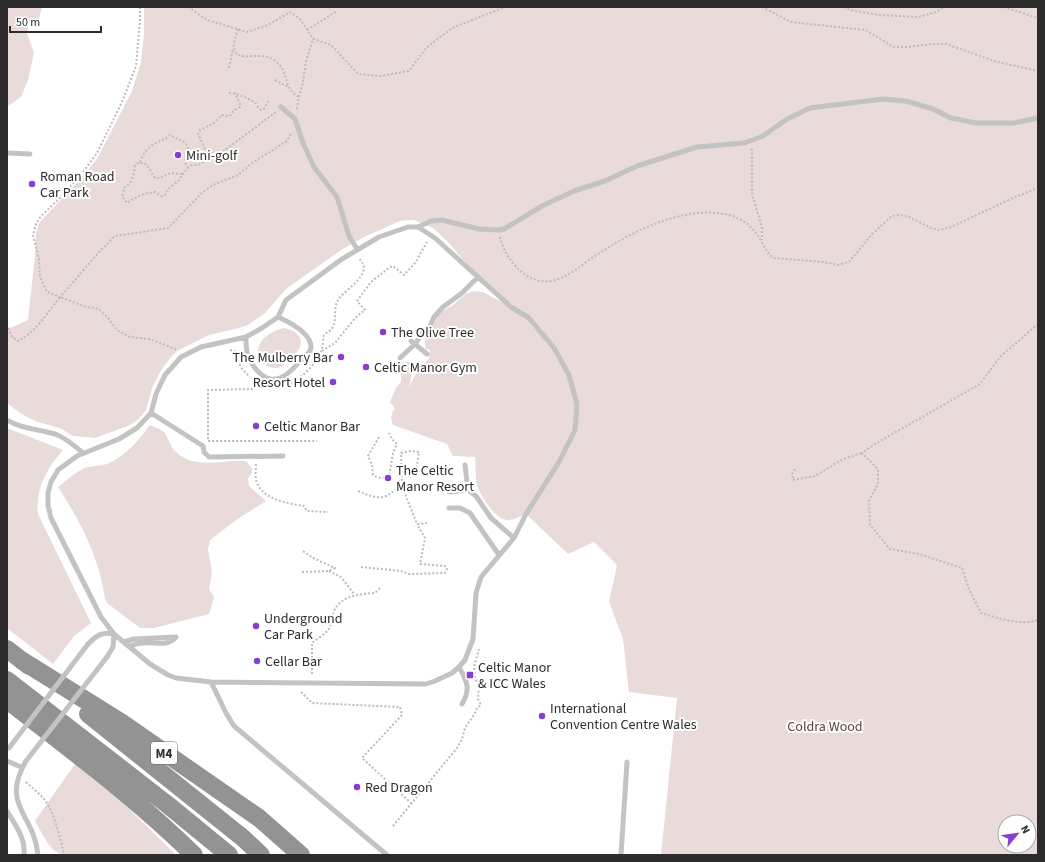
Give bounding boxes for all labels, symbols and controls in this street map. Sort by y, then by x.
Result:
scale bar [10,8,101,34]
text: 50 m [16,14,40,31]
place label: Mini-golf [186,146,238,166]
marker: Mini-golf [173,150,183,160]
place label: Roman Road Car Park [40,167,115,203]
marker: Roman Road Car Park [27,179,37,189]
place label: The Olive Tree [391,323,474,343]
marker: The Olive Tree [378,327,388,337]
place label: The Mulberry Bar [233,348,333,368]
marker: The Mulberry Bar [336,352,346,362]
place label: Celtic Manor Gym [374,358,477,378]
marker: Celtic Manor Gym [361,362,371,372]
place label: Resort Hotel [253,373,325,393]
marker: Resort Hotel [328,377,338,387]
place label: Celtic Manor Bar [264,417,360,437]
marker: Celtic Manor Bar [251,421,261,431]
place label: The Celtic Manor Resort [396,461,474,497]
marker: The Celtic Manor Resort [383,473,393,483]
place label: Underground Car Park [264,609,343,645]
marker: Underground Car Park [251,621,261,631]
place label: Cellar Bar [265,652,322,672]
marker: Cellar Bar [252,656,262,666]
place label: Celtic Manor & ICC Wales [478,658,551,694]
marker: Celtic Manor & ICC Wales [465,670,475,680]
place label: International Convention Centre Wales [550,699,697,735]
marker: International Convention Centre Wales [537,711,547,721]
park label: Coldra Wood [787,717,863,737]
road number: M4 [151,742,177,764]
place label: Red Dragon [365,778,433,798]
marker: Red Dragon [352,782,362,792]
north arrow [997,814,1037,854]
text: N [1017,823,1034,836]

